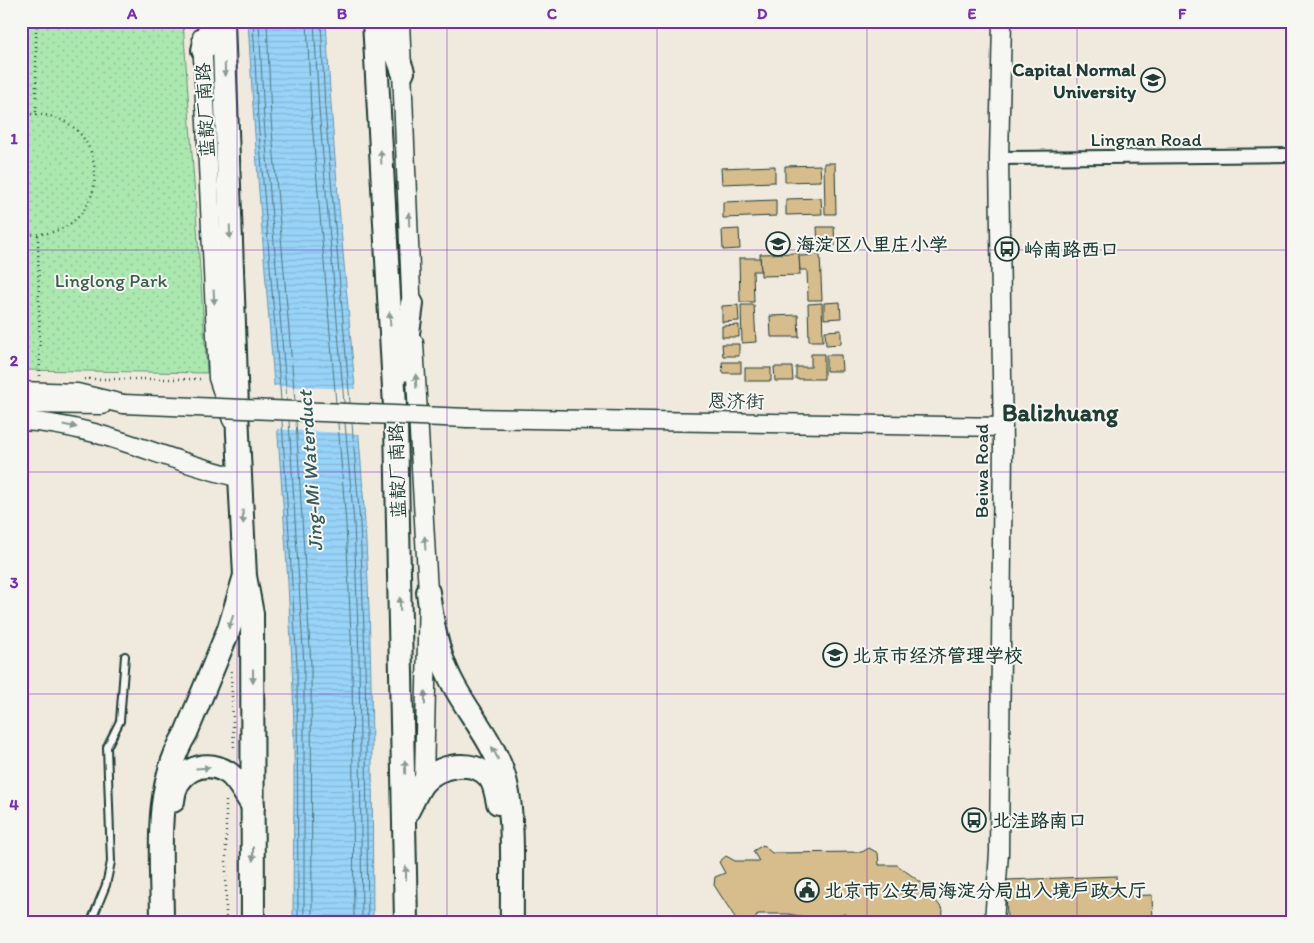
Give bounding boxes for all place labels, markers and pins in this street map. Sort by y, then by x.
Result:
place label: Capital Normal University [1012,58,1137,103]
school or university icon: Capital Normal University [1140,67,1166,93]
school or university icon: 海淀区八里庄小学 [765,231,791,257]
place label: 海淀区八里庄小学 [796,233,948,256]
bus stop icon: 岭南路西口 [994,236,1020,262]
place label: 岭南路西口 [1024,238,1119,261]
school or university icon: 北京市经济管理学校 [822,642,848,668]
place label: 北京市经济管理学校 [852,644,1023,667]
bus stop icon: 北洼路南口 [961,807,987,833]
place label: 北洼路南口 [992,809,1087,832]
public building icon: 北京市公安局海淀分局出入境户政大厅 [794,877,820,903]
place label: 北京市公安局海淀分局出入境户政大厅 [824,879,1147,902]

